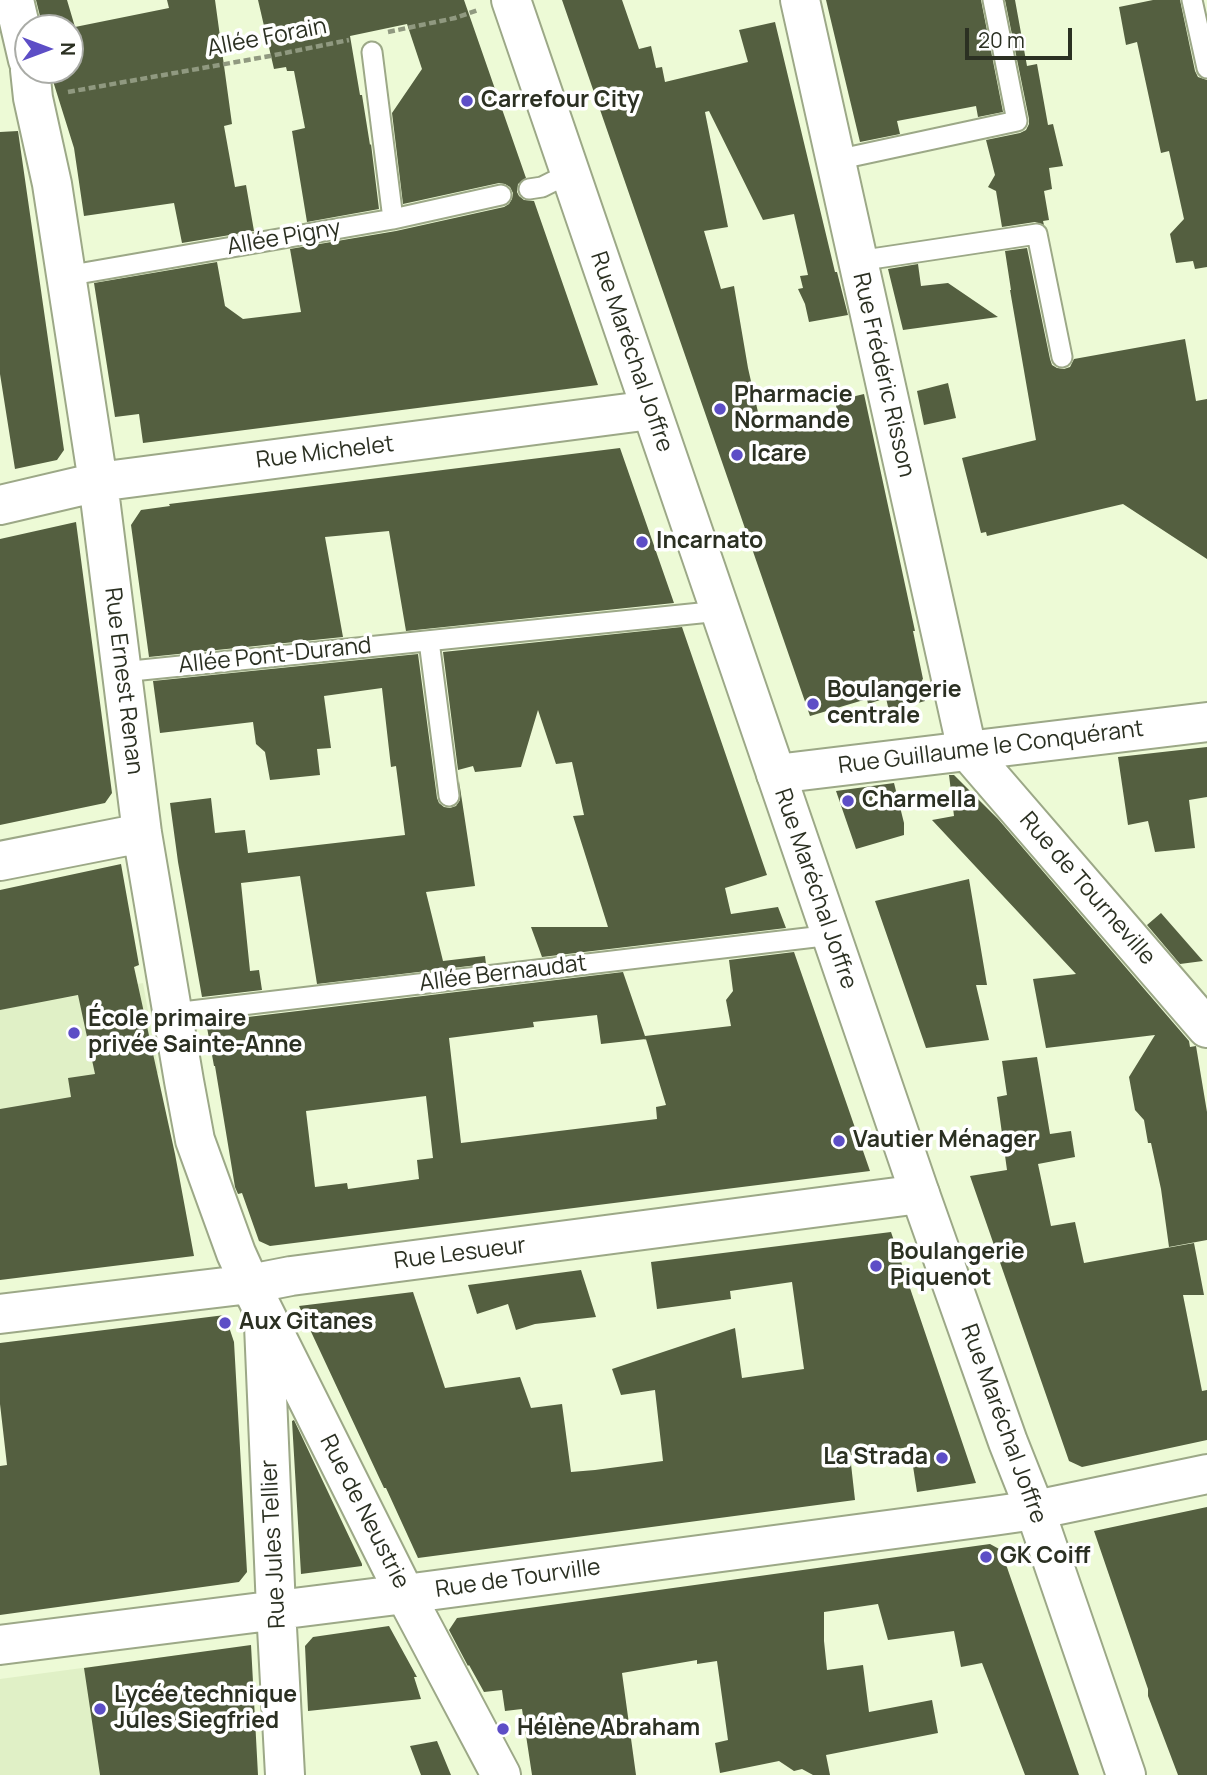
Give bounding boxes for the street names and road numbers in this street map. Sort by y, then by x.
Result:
street label: Allée Forain [205,13,329,63]
street label: Allée Pigny [225,214,343,262]
street label: Rue Maréchal Joffre [584,248,678,456]
street label: Rue Frédéric Risson [846,270,920,480]
street label: Rue Michelet [254,431,396,475]
street label: Rue Ernest Renan [98,586,148,776]
street label: Allée Pont-Durand [177,632,373,680]
street label: Rue Guillaume le Conquérant [837,716,1145,780]
street label: Rue Maréchal Joffre [768,785,862,993]
street label: Rue de Tourneville [1013,807,1161,971]
street label: Allée Bernaudat [418,950,588,998]
street label: Rue Lesueur [393,1232,527,1276]
street label: Rue Maréchal Joffre [954,1321,1052,1527]
street label: Rue de Neustrie [313,1430,415,1594]
street label: Rue Jules Tellier [256,1459,292,1629]
street label: Rue de Tourville [434,1554,602,1604]

